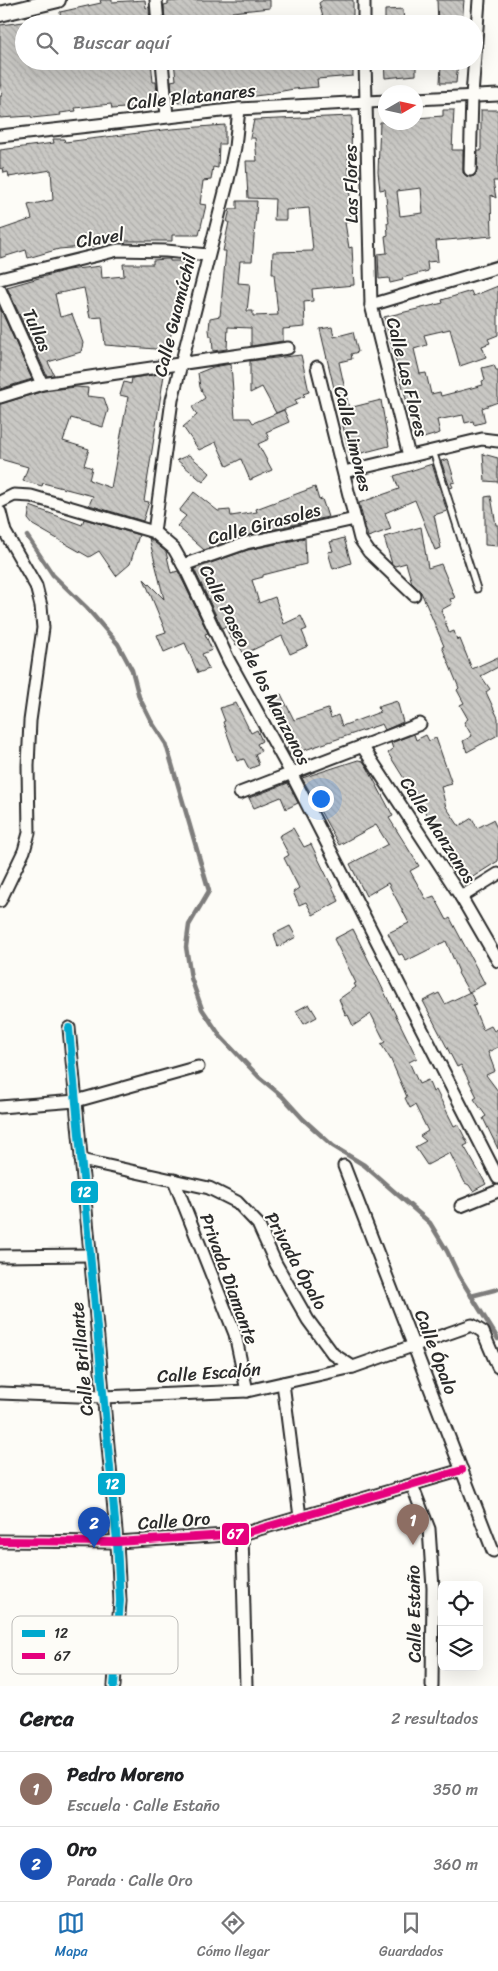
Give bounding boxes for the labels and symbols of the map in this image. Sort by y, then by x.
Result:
street label: Calle Platanares [125,74,258,120]
north arrow [378,85,423,130]
street label: Las Flores [334,144,368,224]
street label: Clavel [74,218,127,258]
street label: Calle Guamúchil [144,249,206,380]
street label: Tullas [13,303,61,357]
street label: Calle Las Flores [377,314,437,441]
street label: Calle Limones [324,383,382,496]
street label: Calle Girasoles [204,493,325,554]
street label: Calle Paseo de los Manzanos [190,559,320,772]
street label: Calle Manzanos [391,770,485,891]
your location [308,786,334,812]
line badge: 12 [70,1180,99,1204]
text: 12 [77,1180,92,1205]
street label: Privada Ópalo [256,1206,336,1316]
street label: Privada Diamante [190,1209,268,1349]
street label: Calle Brillante [61,1301,103,1417]
street label: Calle Ópalo [405,1305,467,1399]
street label: Calle Escalón [156,1353,262,1393]
line badge: 12 [97,1472,126,1496]
text: 12 [105,1472,120,1497]
street label: Calle Oro [137,1503,211,1539]
pin: 1 [397,1504,429,1545]
pin: 2 [78,1507,110,1548]
line badge: 67 [221,1522,250,1546]
text: 67 [226,1522,244,1547]
street label: Calle Estaño [397,1565,431,1663]
legend [12,1616,178,1674]
text: 12 [54,1621,68,1646]
text: 67 [54,1644,71,1669]

